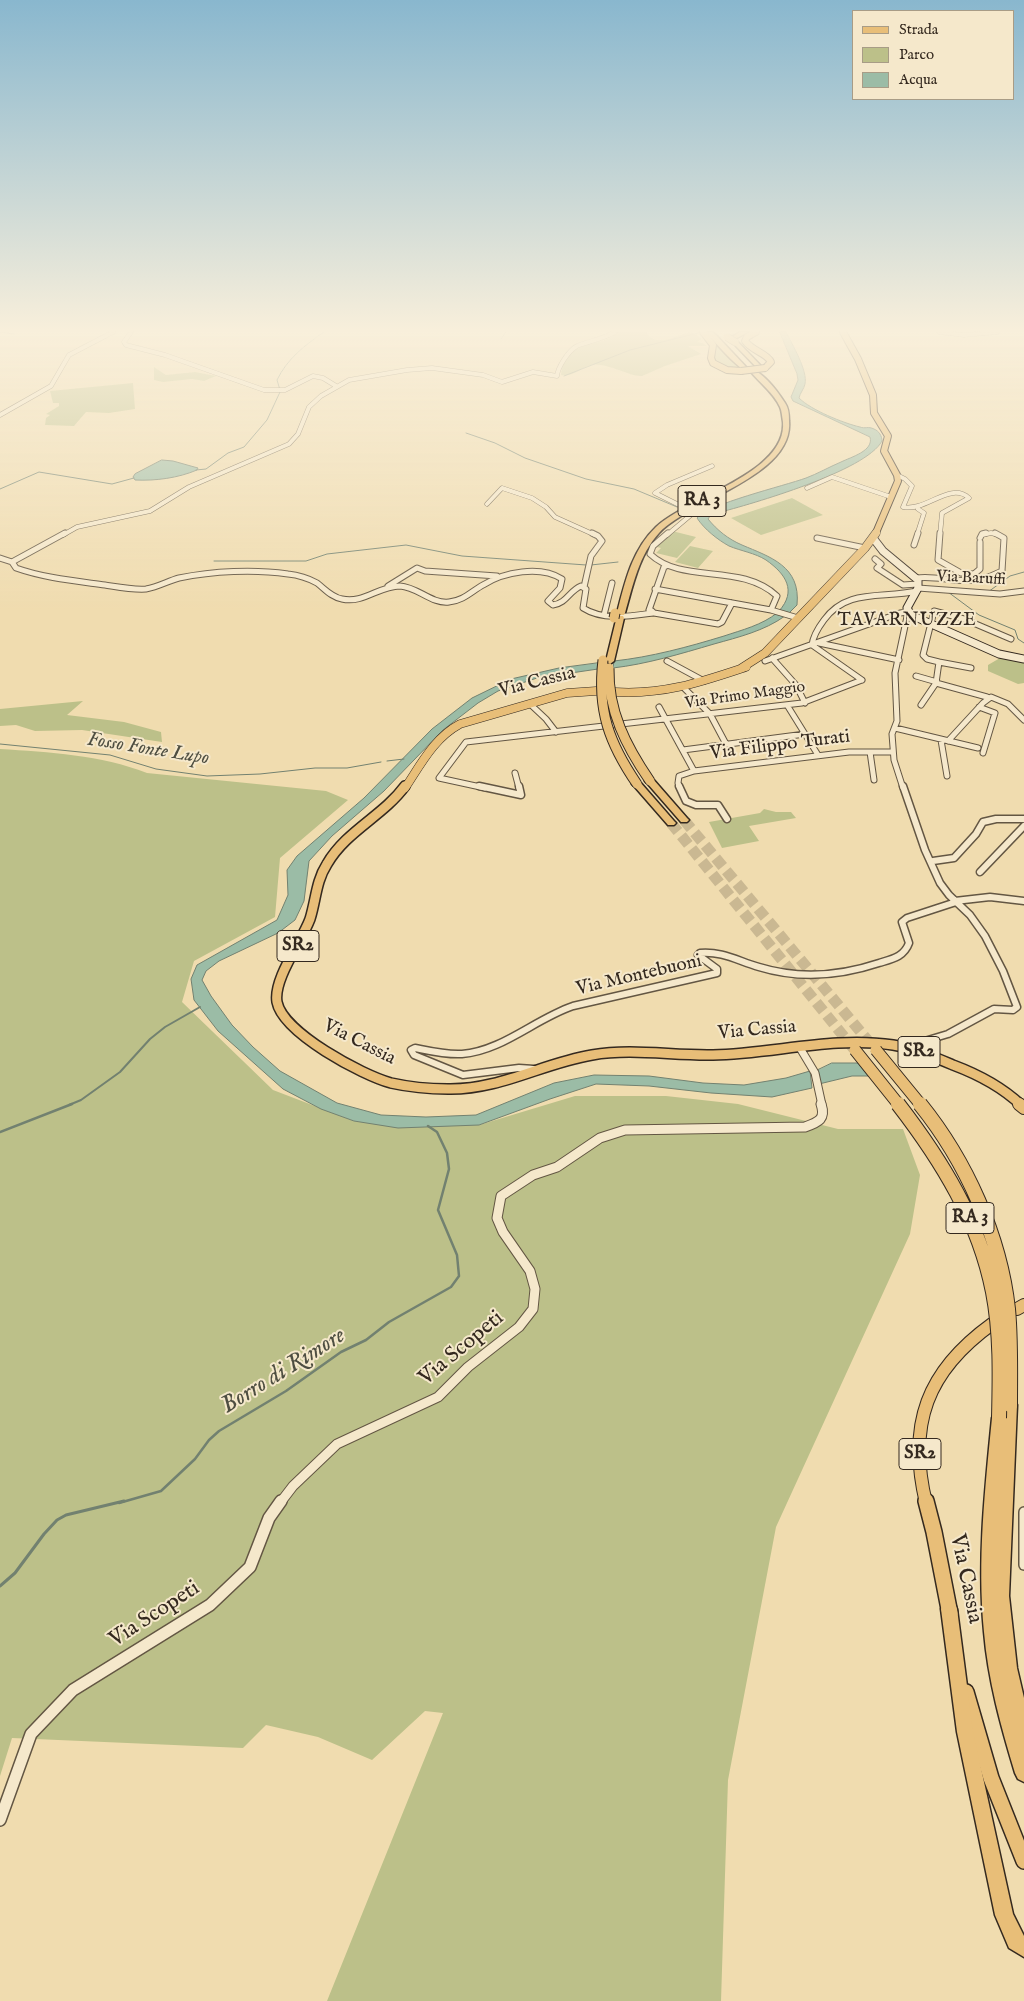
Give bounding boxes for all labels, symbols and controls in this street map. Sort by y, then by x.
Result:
legend [852,10,1014,100]
text: Strada [899,20,938,39]
text: Parco [899,45,934,64]
text: Acqua [899,70,937,89]
road number: RA 3 [678,486,726,516]
street label: Via Baruffi [936,568,1006,590]
district label: TAVARNUZZE [836,610,978,632]
street label: Via Cassia [496,662,578,704]
street label: Via Primo Maggio [684,678,806,714]
street label: Via Filippo Turati [709,726,851,766]
water label: Fosso Fonte Lupo [85,729,211,771]
road number: SR2 [277,930,319,961]
street label: Via Montebuoni [574,950,704,1002]
street label: Via Cassia [319,1015,399,1071]
street label: Via Cassia [717,1016,797,1046]
road number: SR2 [898,1036,940,1068]
road number: RA 3 [946,1202,994,1234]
street label: Via Scopeti [414,1306,510,1392]
water label: Borro di Rimore [217,1322,351,1422]
road number: SR2 [899,1438,941,1470]
street label: Via Cassia [943,1532,987,1626]
street label: Via Scopeti [105,1576,205,1654]

